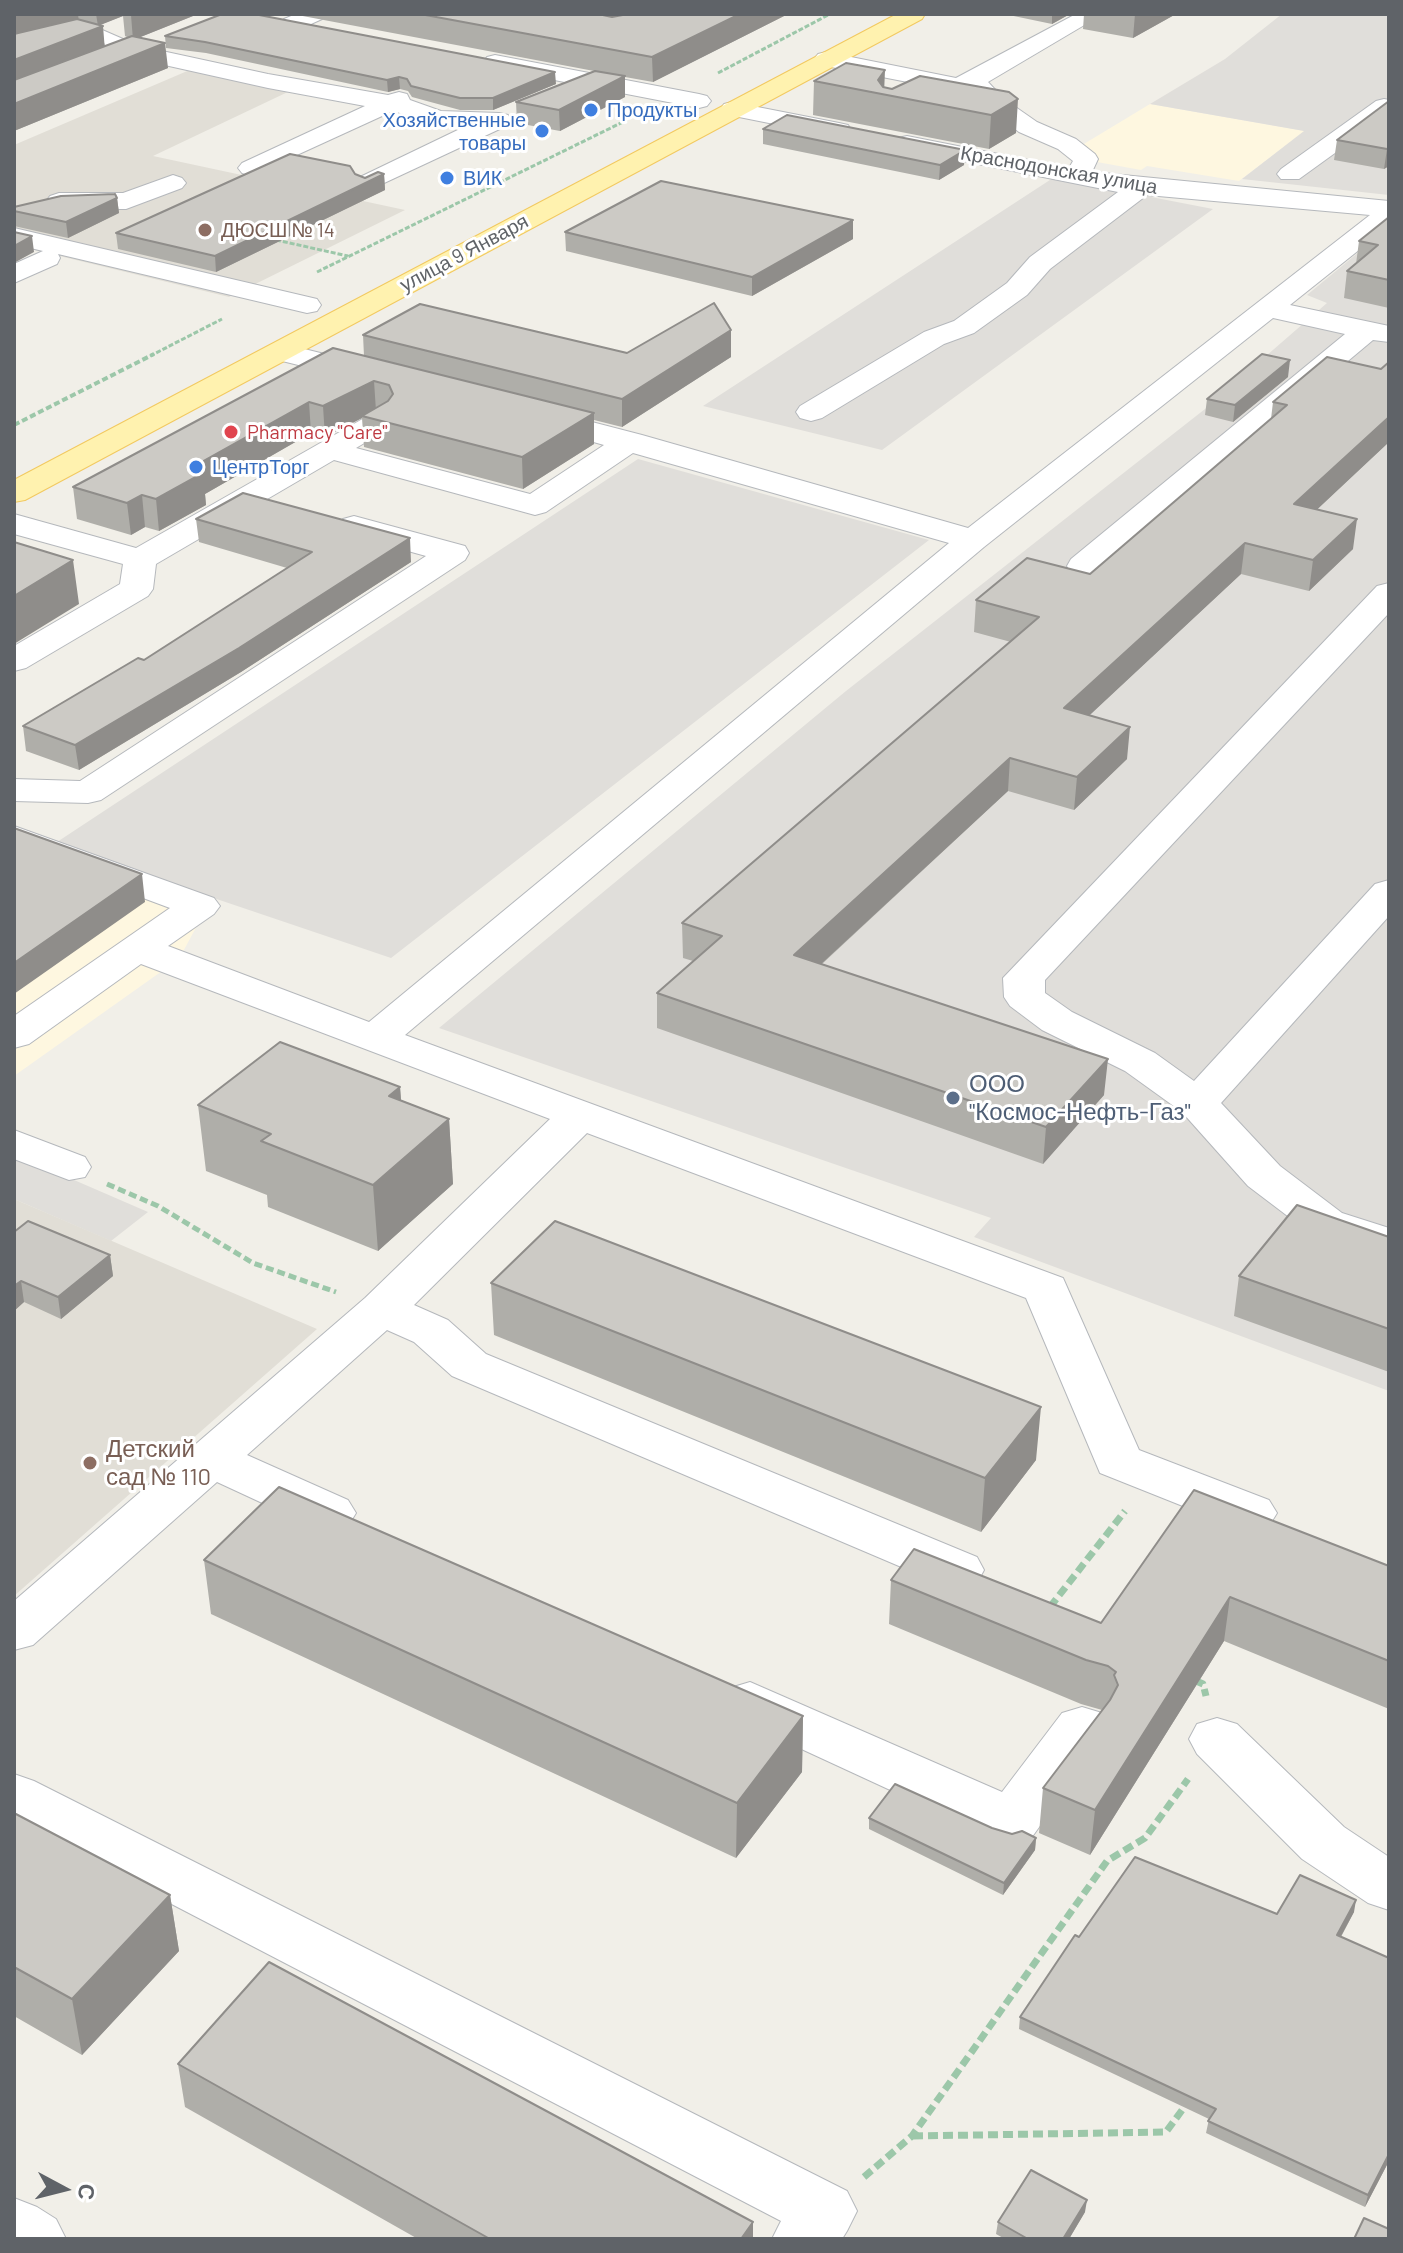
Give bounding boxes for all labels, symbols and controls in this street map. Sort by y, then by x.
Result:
place label: Продукты [607,98,697,122]
marker: Продукты [582,101,600,119]
place label: Хозяйственные товары [383,108,526,155]
marker: Хозяйственные товары [533,122,551,140]
street label: Краснодонская улица [959,141,1159,199]
place label: ВИК [463,166,502,190]
marker: ВИК [438,169,456,187]
street label: улица 9 Января [396,209,532,297]
place label: ДЮСШ № 14 [221,218,335,242]
marker: ДЮСШ № 14 [196,221,214,239]
place label: Pharmacy "Care" [247,420,388,444]
marker: Pharmacy "Care" [222,423,240,441]
place label: ЦентрТорг [212,455,309,479]
marker: ЦентрТорг [187,458,205,476]
place label: ООО "Космос-Нефть-Газ" [969,1070,1191,1126]
marker: ООО "Космос-Нефть-Газ" [944,1089,962,1107]
place label: Детский сад № 110 [106,1435,211,1491]
marker: Детский сад № 110 [81,1454,99,1472]
north arrow [24,2149,104,2229]
text: С [74,2182,102,2201]

